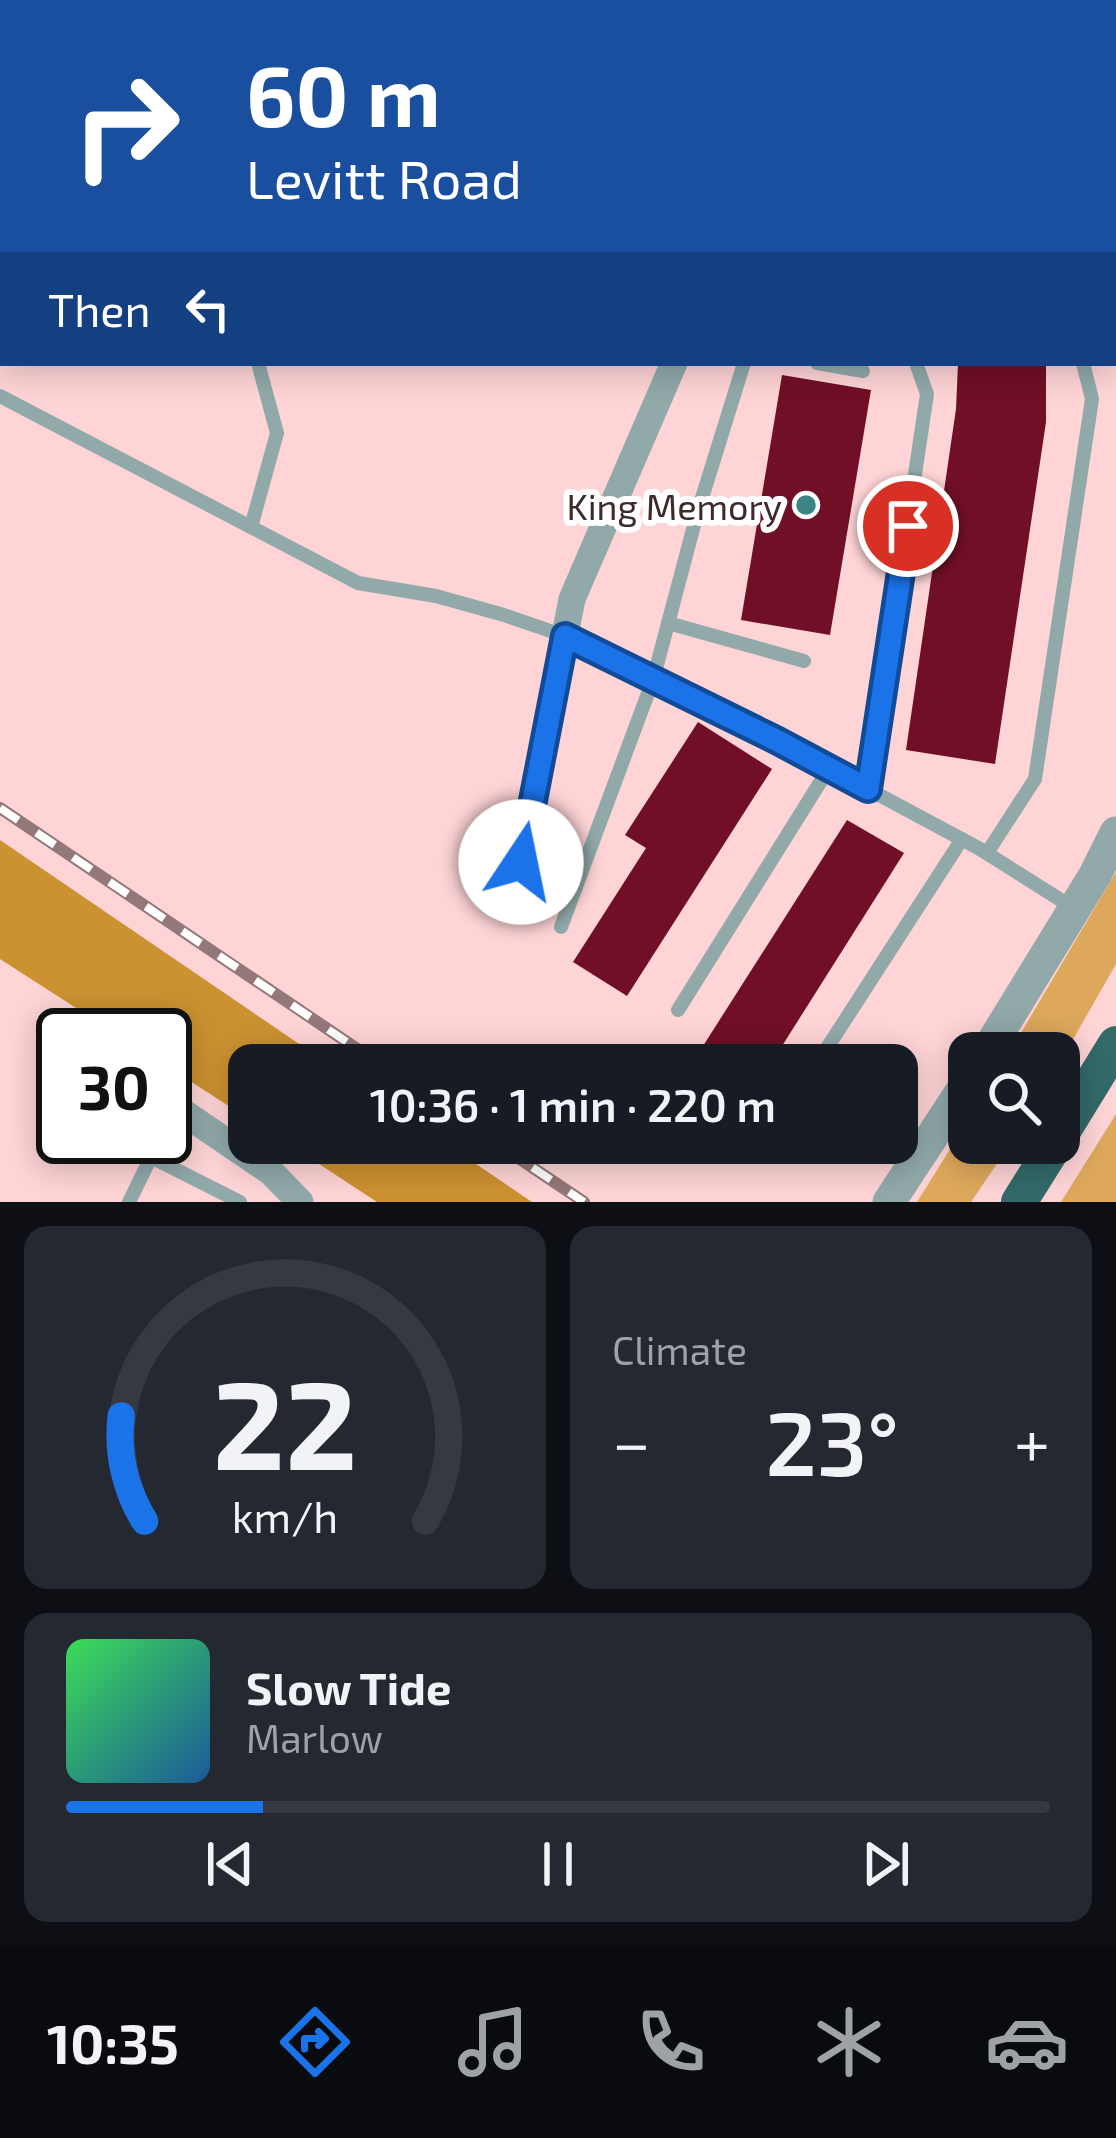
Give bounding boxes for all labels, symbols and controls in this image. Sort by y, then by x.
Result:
text: 60 m [246,43,441,144]
icon: right [48,48,204,204]
text: Levitt Road [246,145,522,210]
icon: left [175,276,241,342]
text: Then [48,282,151,336]
pin [857,475,959,577]
place label: King Memory [566,484,782,527]
marker: King Memory [793,492,819,518]
icon: arrive [875,493,941,559]
position arrow [458,799,584,925]
speed limit sign: 30 [36,1008,192,1164]
map controls [948,1032,1080,1164]
button: search [948,1032,1080,1164]
text: 10:36 · 1 min · 220 m [370,1077,776,1131]
text: Climate [612,1326,747,1373]
text: 22 [212,1345,358,1495]
text: 23° [765,1386,899,1494]
text: − [612,1401,651,1480]
text: + [1014,1401,1050,1480]
text: km/h [232,1489,338,1541]
text: Slow Tide [246,1660,451,1714]
text: Marlow [246,1714,383,1761]
icon: previous [197,1831,263,1897]
icon: pause [525,1831,591,1897]
icon: next [853,1831,919,1897]
icon: directions [273,2000,357,2084]
icon: music [451,2000,535,2084]
icon: phone [629,2000,713,2084]
icon: climate [807,2000,891,2084]
icon: car [985,2000,1069,2084]
text: 10:35 [47,2010,179,2075]

